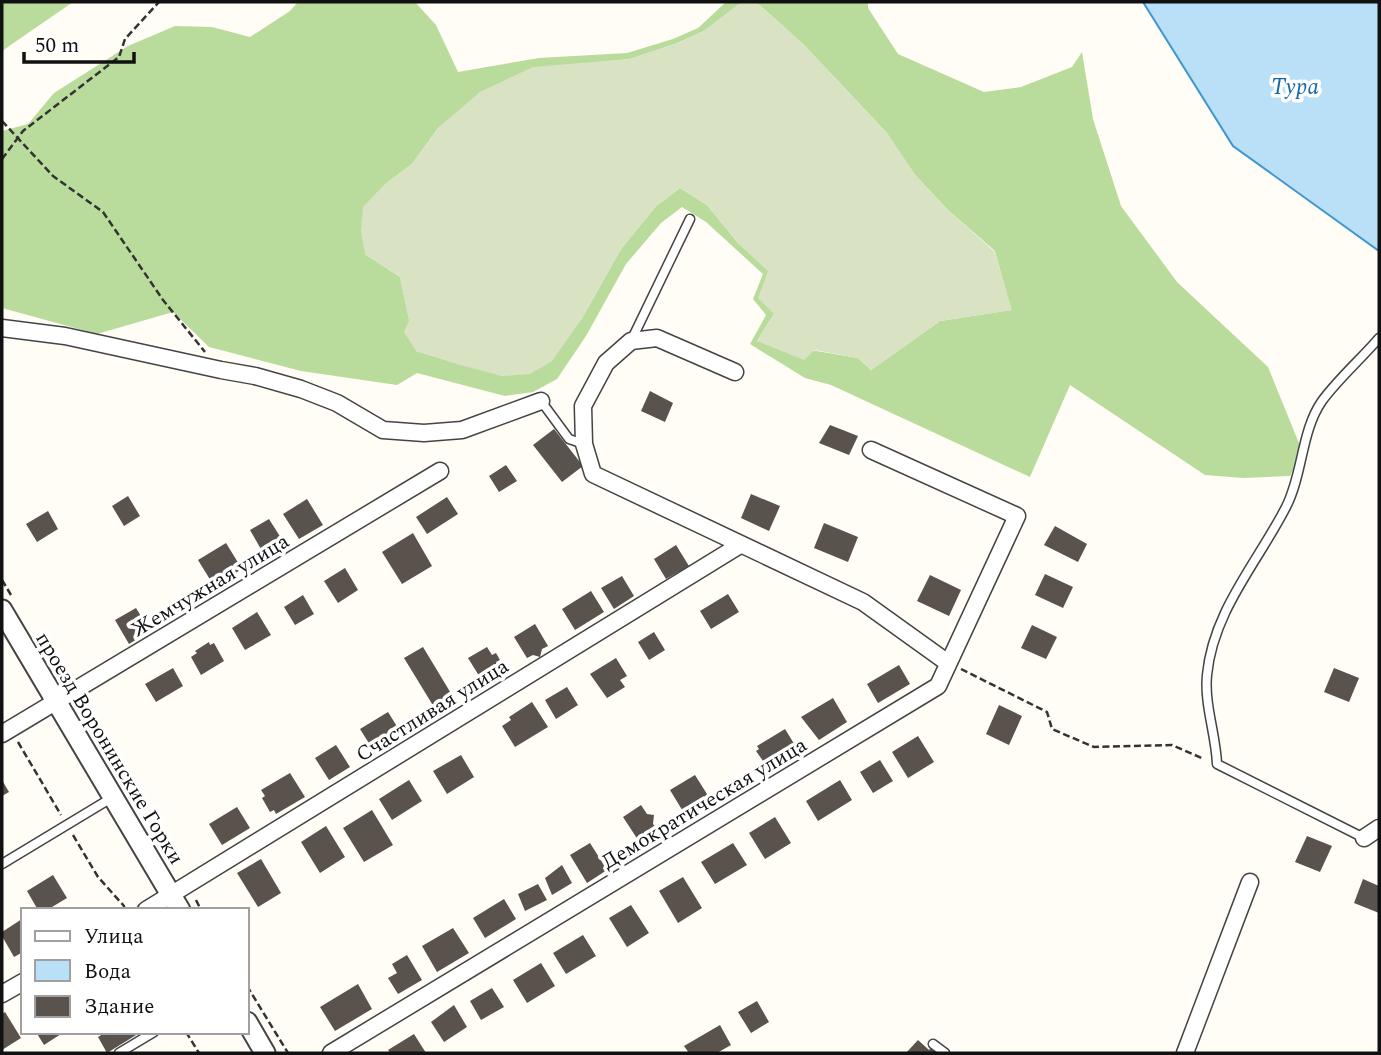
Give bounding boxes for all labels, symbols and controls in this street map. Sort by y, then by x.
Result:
scale bar [24,21,135,65]
text: 50 m [35,30,79,62]
water label: Тура [1271,70,1319,105]
street label: Жемчужная улица [125,526,296,646]
street label: проезд Воронинские Горки [27,626,192,871]
street label: Счастливая улица [350,650,516,771]
street label: Демократическая улица [596,729,814,878]
legend [21,908,248,1034]
text: Улица [84,921,144,953]
text: Вода [84,956,132,988]
text: Здание [84,991,154,1023]

